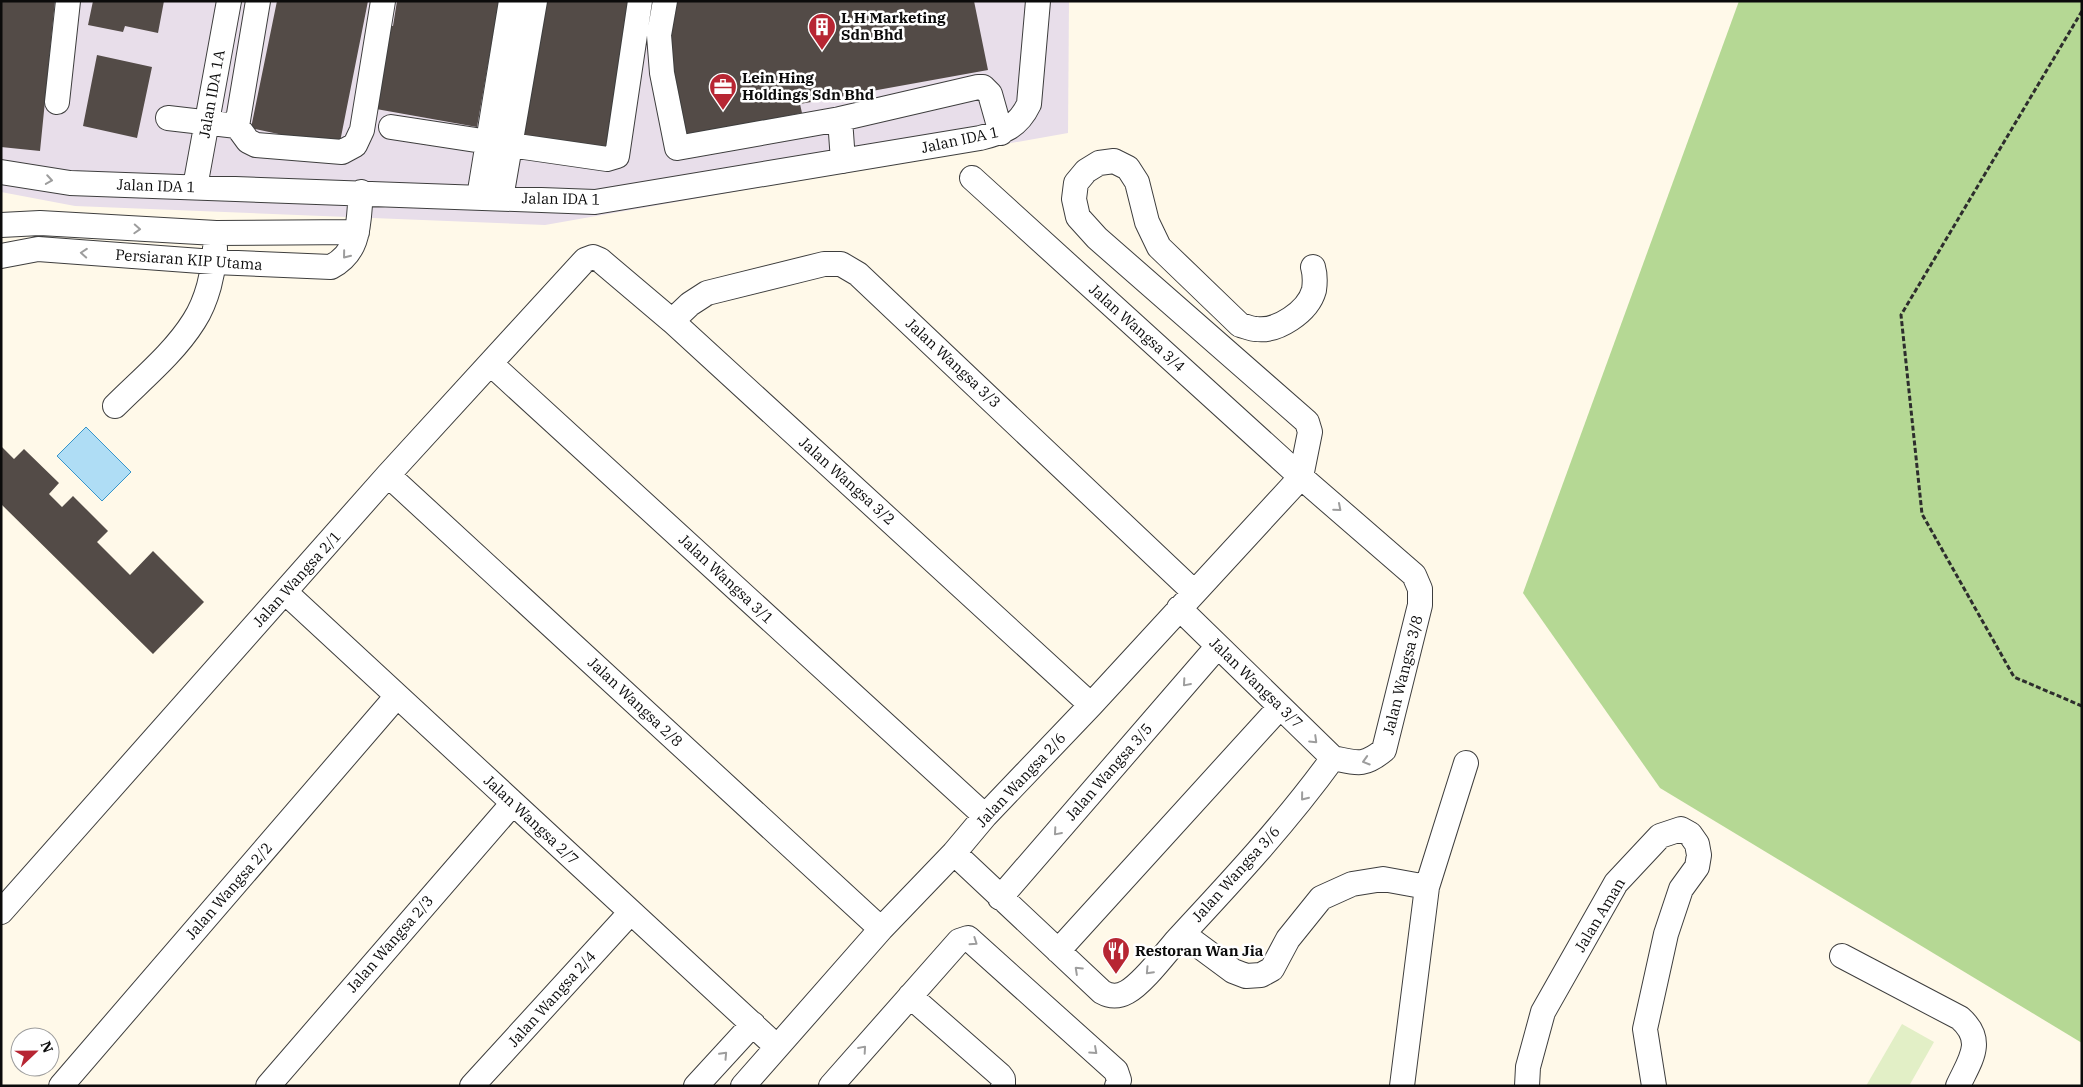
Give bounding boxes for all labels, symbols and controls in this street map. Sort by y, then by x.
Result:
place label: L H Marketing Sdn Bhd [841,8,946,44]
building icon: L H Marketing Sdn Bhd [807,12,837,51]
street label: Jalan IDA 1A [194,48,229,139]
place label: Lein Hing Holdings Sdn Bhd [742,68,875,104]
office icon: Lein Hing Holdings Sdn Bhd [708,72,738,111]
street label: Jalan IDA 1 [919,122,1000,157]
one-way arrow [46,174,54,185]
street label: Jalan IDA 1 [116,175,196,196]
street label: Jalan IDA 1 [521,188,601,209]
one-way arrow [134,223,142,234]
street label: Persiaran KIP Utama [115,245,263,274]
one-way arrow [79,247,87,258]
one-way arrow [343,250,352,259]
street label: Jalan Wangsa 3/4 [1085,279,1189,376]
street label: Jalan Wangsa 3/3 [902,314,1005,411]
street label: Jalan Wangsa 3/2 [795,432,899,529]
one-way arrow [1333,503,1342,512]
street label: Jalan Wangsa 2/1 [248,527,345,631]
street label: Jalan Wangsa 3/1 [675,530,778,627]
street label: Jalan Wangsa 3/8 [1378,613,1427,737]
street label: Jalan Wangsa 3/7 [1206,633,1307,732]
street label: Jalan Wangsa 2/8 [584,653,687,750]
one-way arrow [1183,678,1192,687]
street label: Jalan Wangsa 3/5 [1061,719,1156,824]
street label: Jalan Wangsa 2/6 [972,728,1069,831]
one-way arrow [1308,734,1317,743]
one-way arrow [1363,755,1371,765]
street label: Jalan Wangsa 2/7 [480,771,583,868]
one-way arrow [1301,791,1310,801]
street label: Jalan Wangsa 3/6 [1187,822,1284,926]
one-way arrow [1053,827,1062,836]
street label: Jalan Wangsa 2/2 [181,838,276,943]
street label: Jalan Aman [1570,874,1629,955]
street label: Jalan Wangsa 2/3 [342,891,437,996]
one-way arrow [969,936,978,946]
restaurant icon: Restoran Wan Jia [1101,936,1131,975]
place label: Restoran Wan Jia [1135,941,1264,960]
street label: Jalan Wangsa 2/4 [503,947,600,1051]
one-way arrow [1146,965,1155,974]
one-way arrow [1075,967,1084,976]
north arrow [10,1027,60,1077]
text: N [37,1039,57,1056]
one-way arrow [1089,1045,1098,1054]
one-way arrow [857,1046,866,1055]
one-way arrow [718,1052,727,1061]

